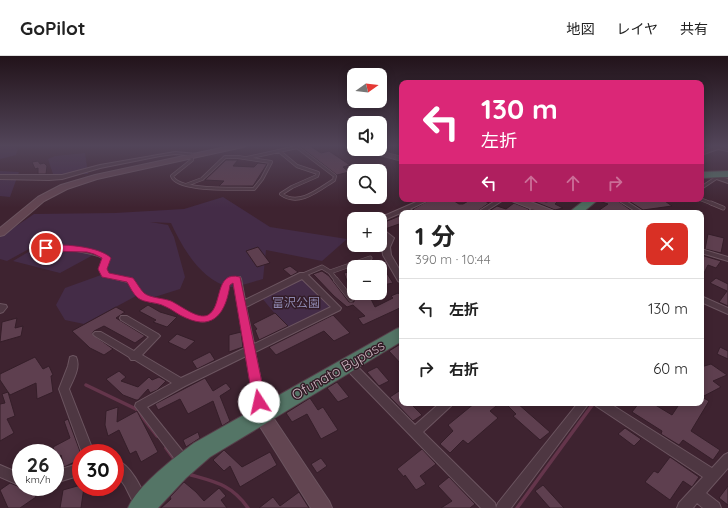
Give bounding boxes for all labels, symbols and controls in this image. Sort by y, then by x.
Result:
text: GoPilot [20,16,86,40]
text: 地図 [566,20,594,38]
text: レイヤ [616,20,658,38]
text: 共有 [680,20,708,38]
north arrow [347,68,387,108]
map controls [347,68,387,300]
text: 130 m [481,91,558,126]
icon: left [415,96,467,148]
button: sound [347,116,387,156]
text: 左折 [481,129,517,152]
button: search [347,164,387,204]
icon: left [478,172,500,194]
icon: ahead [520,172,542,194]
icon: ahead [562,172,584,194]
icon: right [604,172,626,194]
button: + [347,212,387,252]
text: 1 分 [415,221,455,251]
button: close [646,223,688,265]
pin [29,231,63,265]
icon: arrive [35,237,57,259]
text: 390 m · 10:44 [415,251,491,267]
button: − [347,260,387,300]
park label: 富沢公園 [272,295,320,310]
icon: left [415,298,437,320]
text: 130 m [648,299,688,318]
text: 左折 [449,300,479,319]
street label: Ofunato Bypass [288,336,388,404]
icon: right [415,358,437,380]
text: 60 m [653,359,688,378]
text: 右折 [449,360,479,379]
position arrow [238,381,280,423]
speed limit sign: 30 [72,444,124,496]
text: 26 [27,452,49,477]
text: km/h [25,473,51,486]

